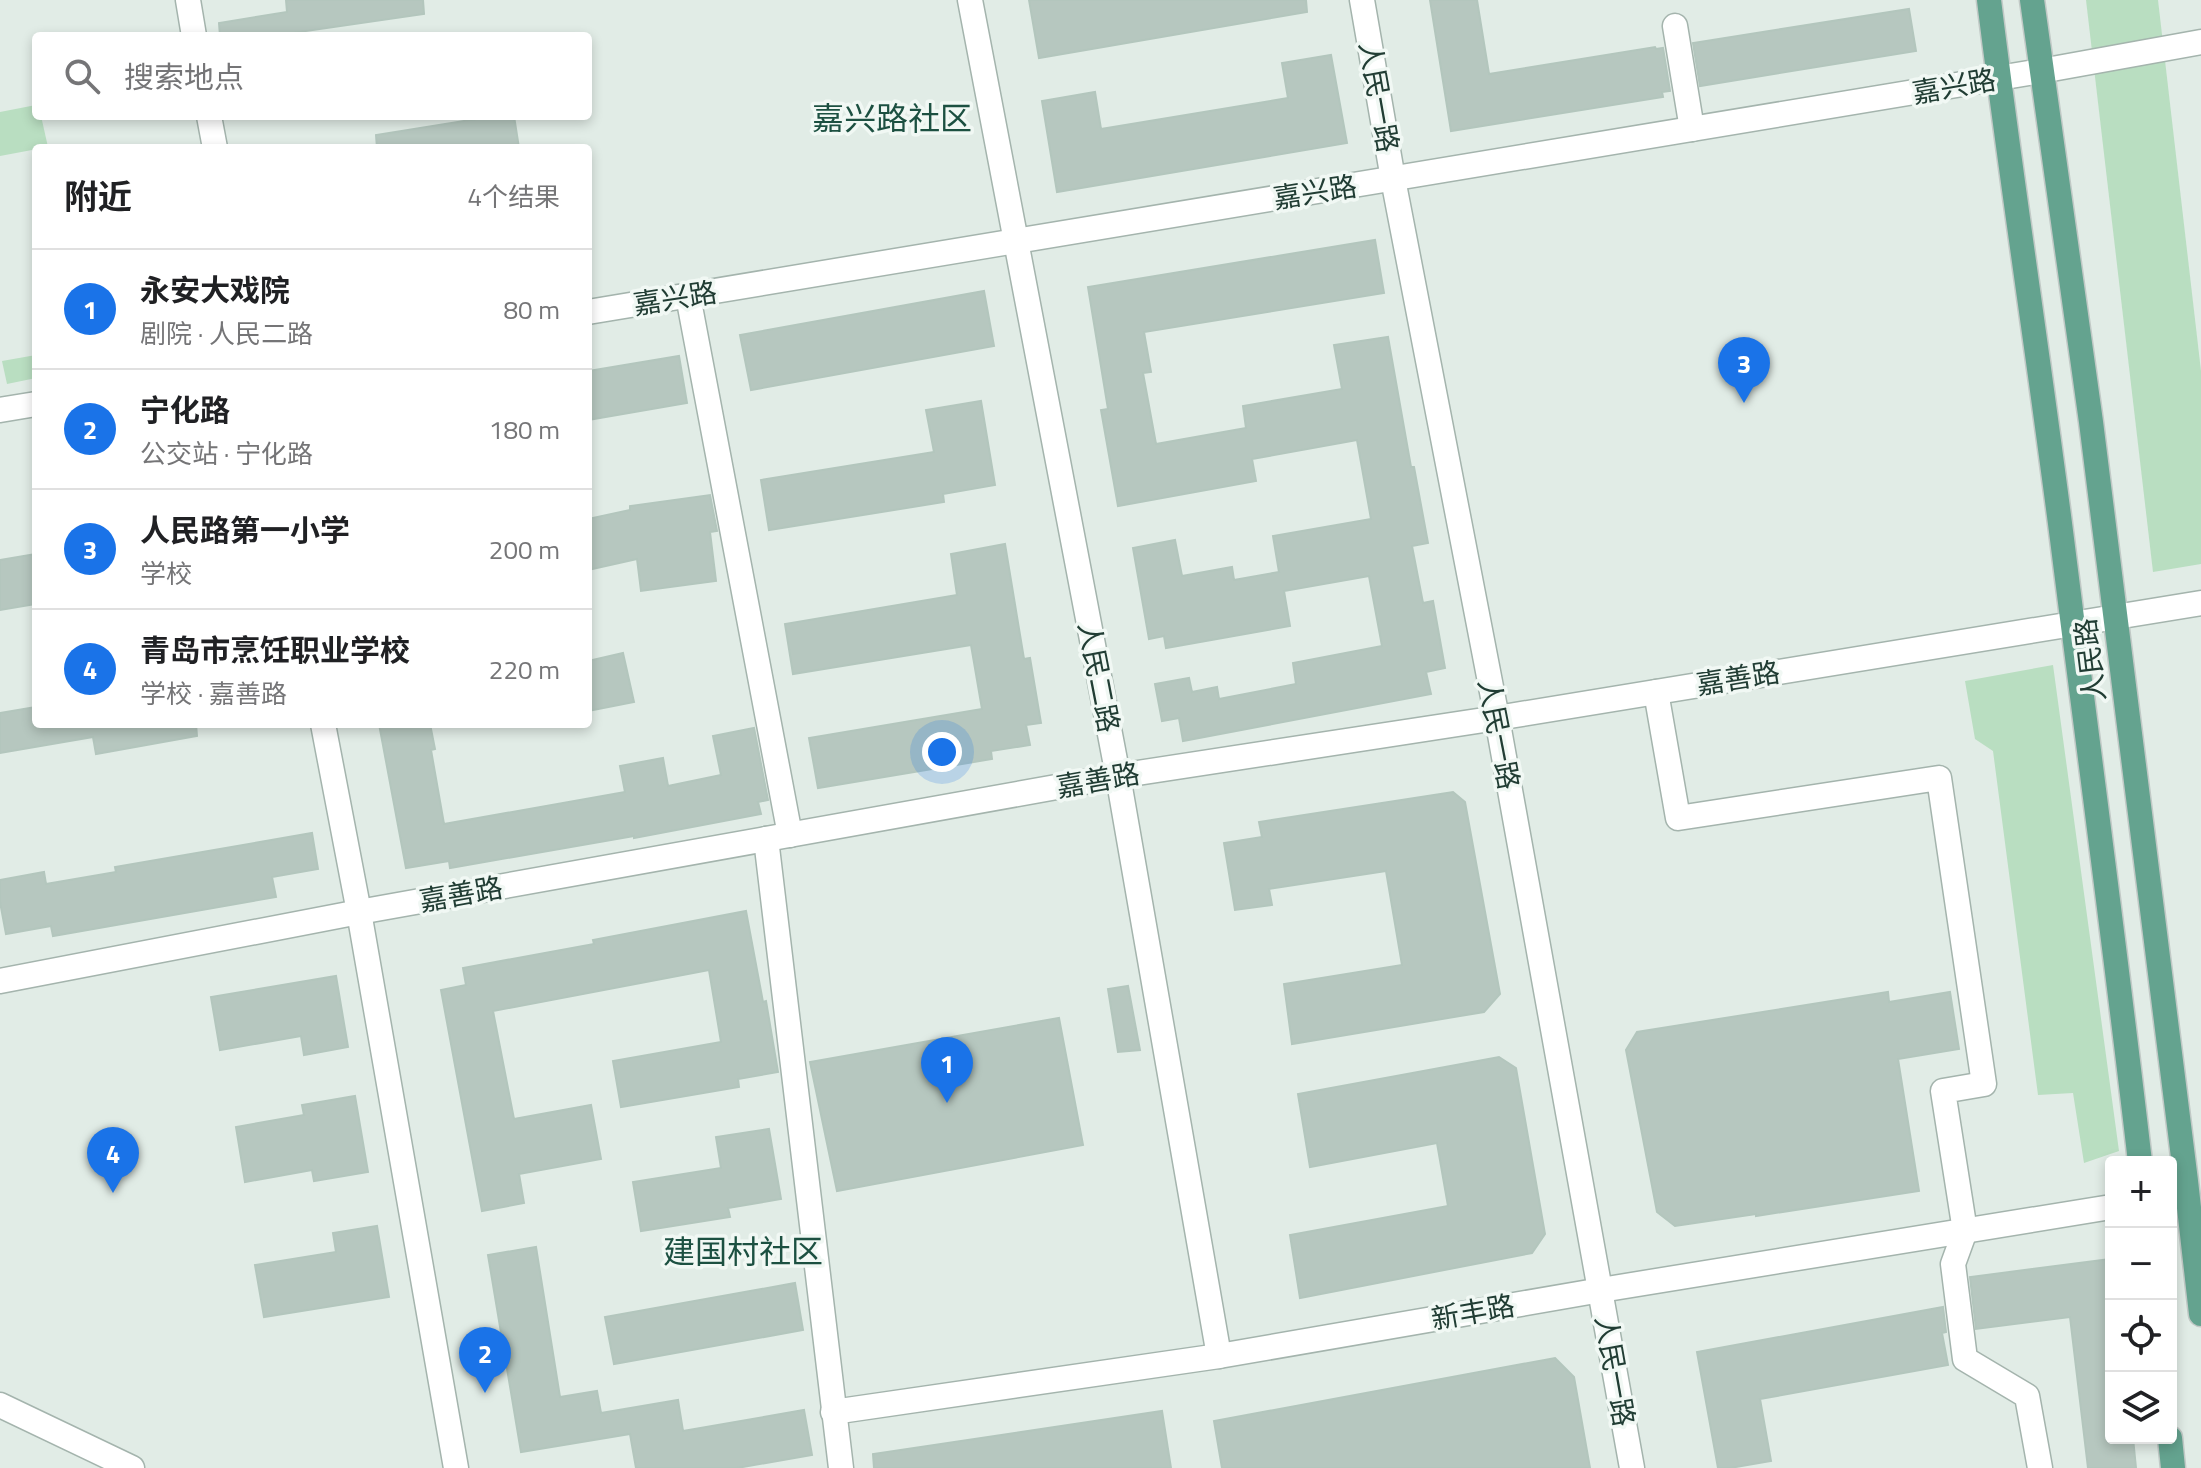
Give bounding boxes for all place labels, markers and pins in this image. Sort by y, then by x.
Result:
pin: 3 [1718,337,1770,403]
pin: 1 [921,1037,973,1103]
pin: 4 [87,1127,139,1193]
pin: 2 [459,1327,511,1393]

